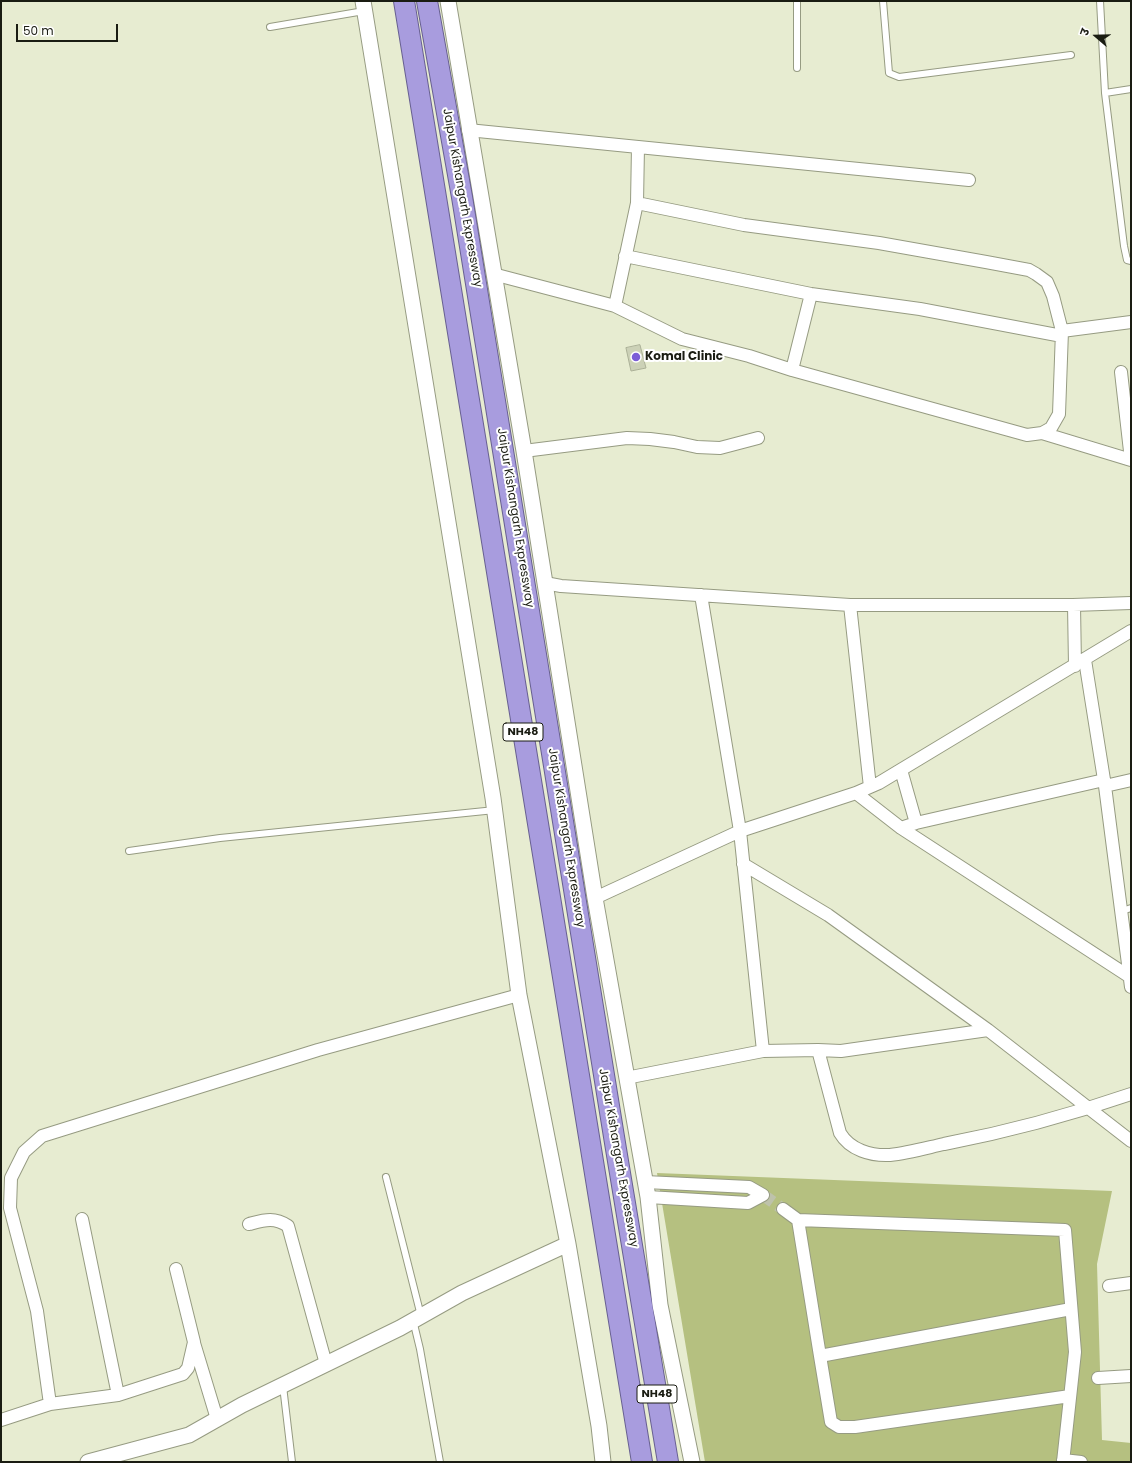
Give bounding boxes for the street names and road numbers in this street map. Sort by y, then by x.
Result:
street label: Jaipur Kishangarh Expressway [439,107,485,289]
street label: Jaipur Kishangarh Expressway [494,427,536,609]
road number: NH48 [503,723,543,741]
street label: Jaipur Kishangarh Expressway [545,747,587,929]
street label: Jaipur Kishangarh Expressway [595,1067,641,1249]
road number: NH48 [637,1385,677,1403]

